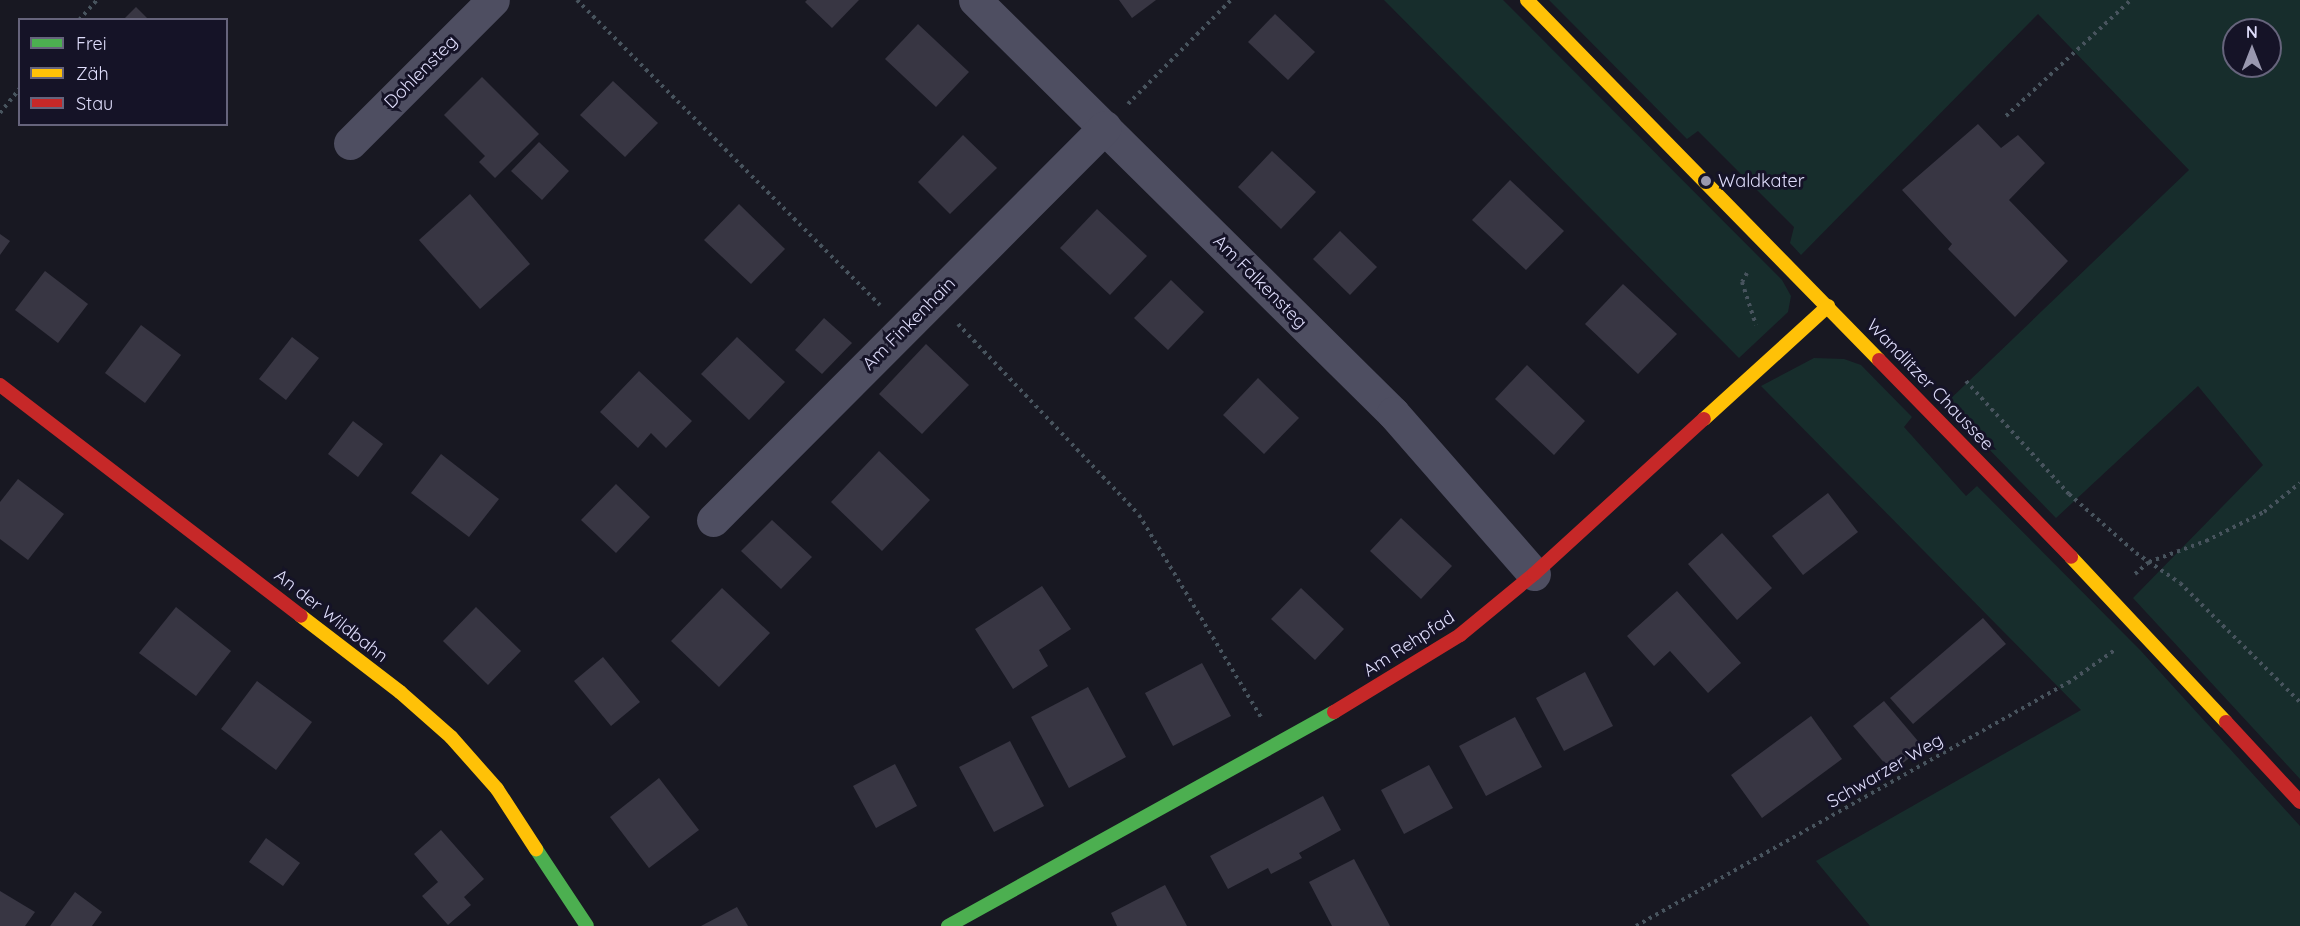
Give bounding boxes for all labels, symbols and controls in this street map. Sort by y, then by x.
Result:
legend [18,18,228,126]
north arrow [2222,18,2282,78]
text: N [2246,22,2258,42]
street label: Dohlensteg [380,31,462,113]
text: Frei [76,32,107,55]
text: Zäh [76,62,109,85]
text: Stau [76,92,113,115]
place label: Waldkater [1718,170,1805,192]
marker: Waldkater [1699,174,1713,188]
street label: Am Falkensteg [1209,231,1311,333]
street label: Am Finkenhain [858,273,960,375]
street label: Wandlitzer Chaussee [1862,315,1998,455]
street label: An der Wildbahn [270,565,392,667]
street label: Am Rehpfad [1359,606,1459,682]
street label: Schwarzer Weg [1823,729,1947,813]

